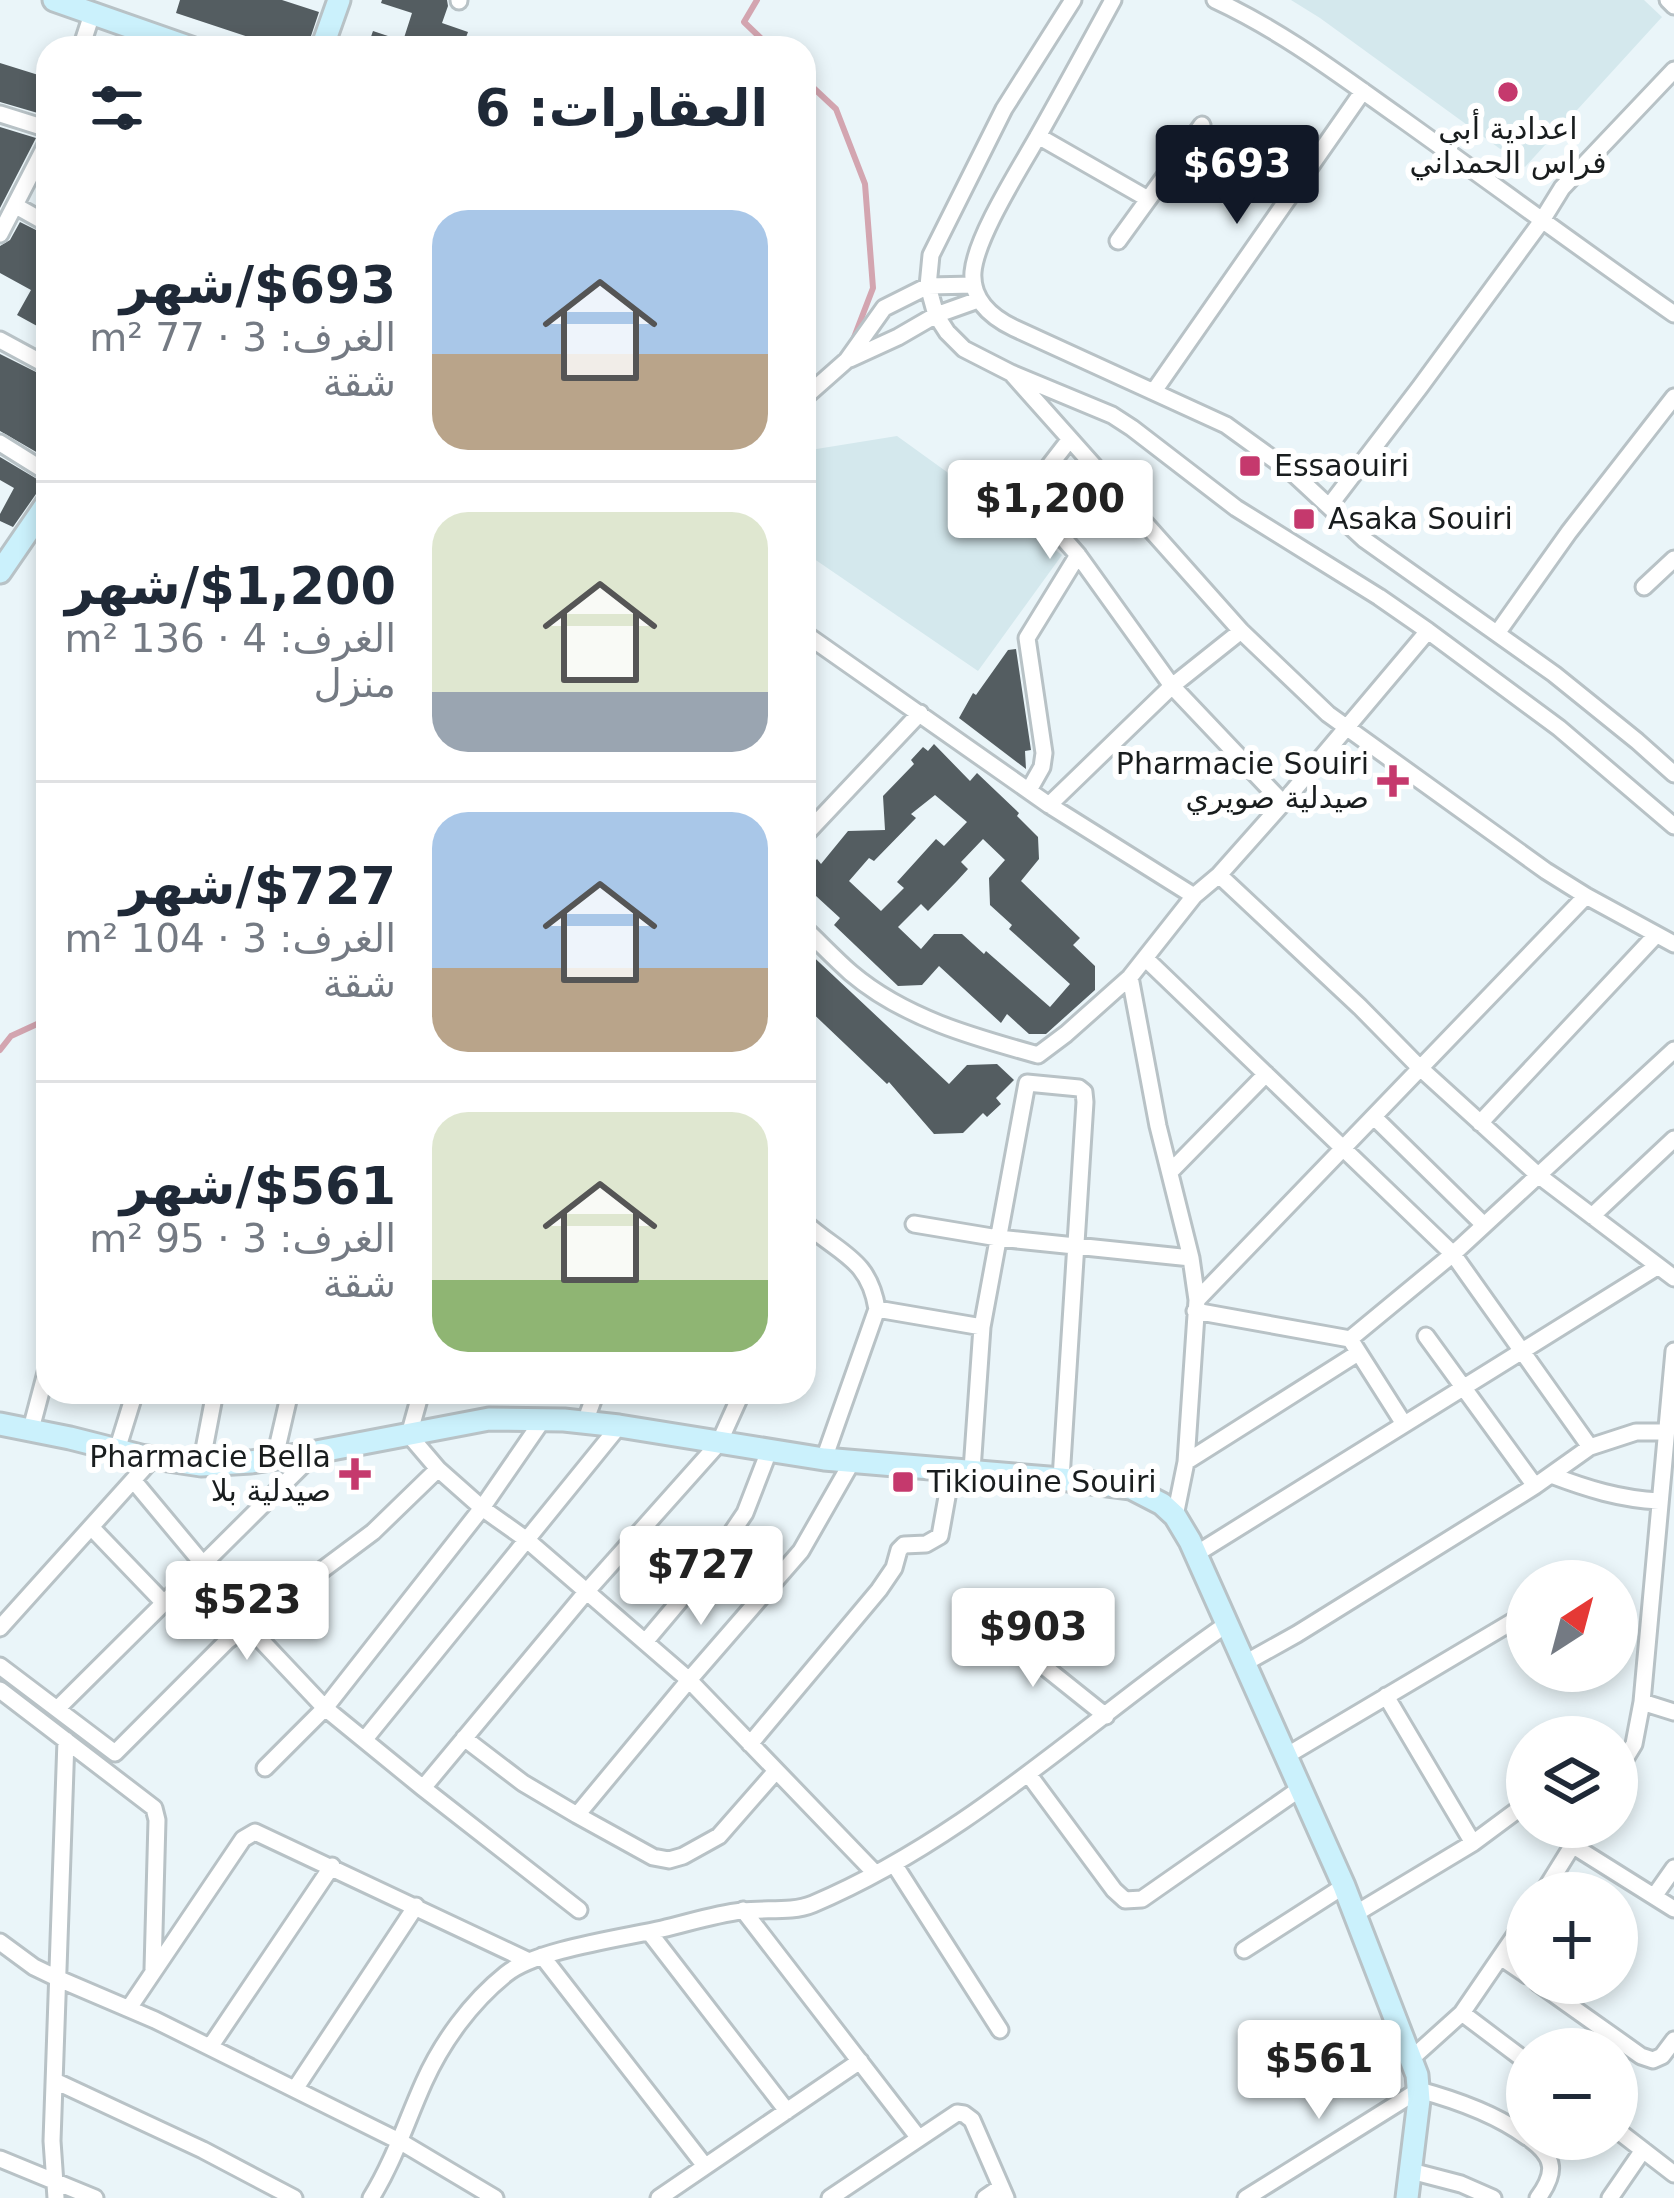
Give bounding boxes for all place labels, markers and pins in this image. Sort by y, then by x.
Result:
marker: اعدادية أبي فراس الحمداني [1495,79,1521,105]
place label: اعدادية أبي فراس الحمداني [1409,108,1607,181]
pin: $693 [1166,125,1308,227]
place label: Essaouiri [1274,448,1409,483]
marker: Essaouiri [1237,453,1263,479]
pin: $1,200 [952,460,1148,562]
place label: Asaka Souiri [1328,501,1513,536]
marker: Asaka Souiri [1291,506,1317,532]
place label: Pharmacie Souiri صيدلية صويري [1116,746,1369,815]
marker: Pharmacie Souiri صيدلية صويري [1380,768,1406,794]
place label: Pharmacie Bella صيدلية بلا [89,1439,331,1508]
marker: Pharmacie Bella صيدلية بلا [342,1461,368,1487]
place label: Tikiouine Souiri [926,1464,1157,1499]
marker: Tikiouine Souiri [890,1469,916,1495]
pin: $727 [630,1526,772,1628]
pin: $523 [176,1561,318,1663]
pin: $903 [962,1588,1104,1690]
pin: $561 [1248,2020,1390,2122]

